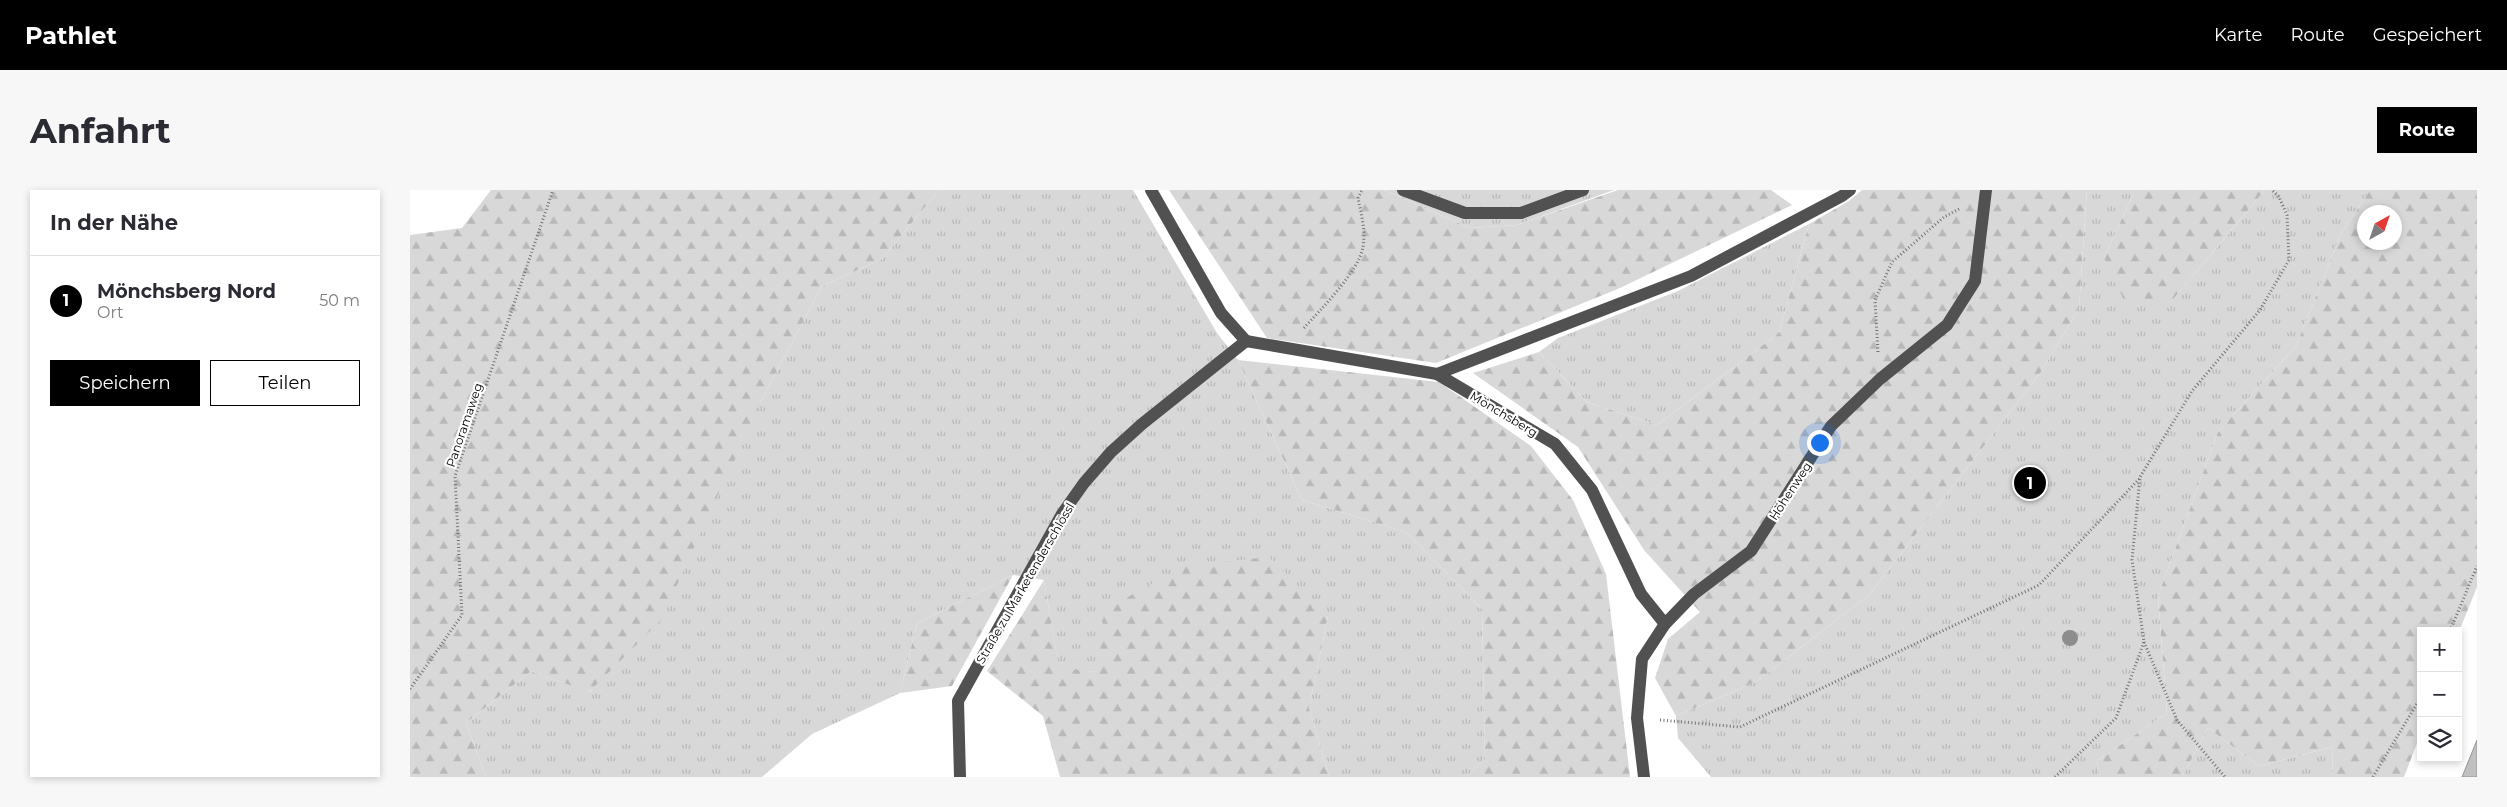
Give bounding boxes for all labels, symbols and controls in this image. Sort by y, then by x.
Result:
text: Pathlet [25,21,117,50]
text: Karte [2214,24,2262,46]
text: Route [2290,24,2345,46]
text: Gespeichert [2373,24,2482,46]
button: Route [2377,107,2477,153]
text: Anfahrt [30,109,171,152]
north arrow [2357,205,2402,250]
text: In der Nähe [50,210,178,235]
text: Mönchsberg Nord [97,280,276,303]
text: 1 [63,291,69,310]
text: 50 m [319,291,360,310]
text: Ort [97,303,124,322]
button: Speichern [50,360,200,406]
button: Teilen [210,360,360,406]
street label: Panoramaweg [443,381,485,469]
street label: Mönchsberg [1468,388,1540,440]
your location [1807,430,1833,456]
street label: Höhenweg [1766,459,1814,523]
pin: 1 [2014,464,2046,502]
street label: Straße zu Marketenderschlössl [973,500,1077,666]
map controls [2417,627,2462,762]
button: + [2417,627,2462,672]
button: − [2417,672,2462,717]
button: layers [2417,717,2462,762]

